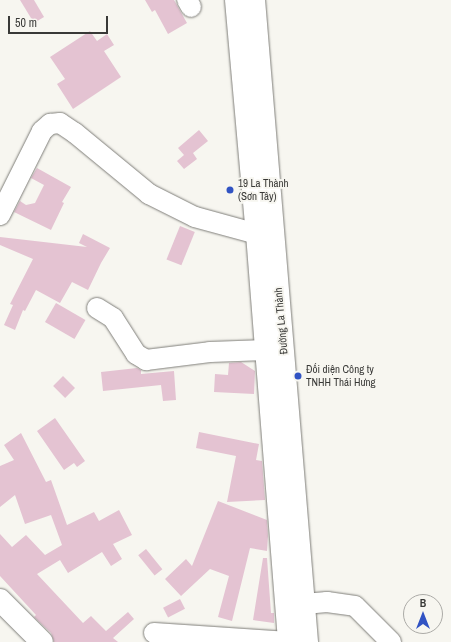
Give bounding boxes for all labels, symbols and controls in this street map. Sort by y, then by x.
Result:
scale bar [10,8,110,34]
text: 50 m [15,15,37,31]
place label: 19 La Thành (Sơn Tây) [238,177,289,203]
marker: 19 La Thành (Sơn Tây) [225,185,235,195]
street label: Đường La Thành [271,287,291,355]
place label: Đối diện Công ty TNHH Thái Hưng [306,363,376,389]
marker: Đối diện Công ty TNHH Thái Hưng [293,371,303,381]
north arrow [403,594,443,634]
text: B [420,596,426,610]

